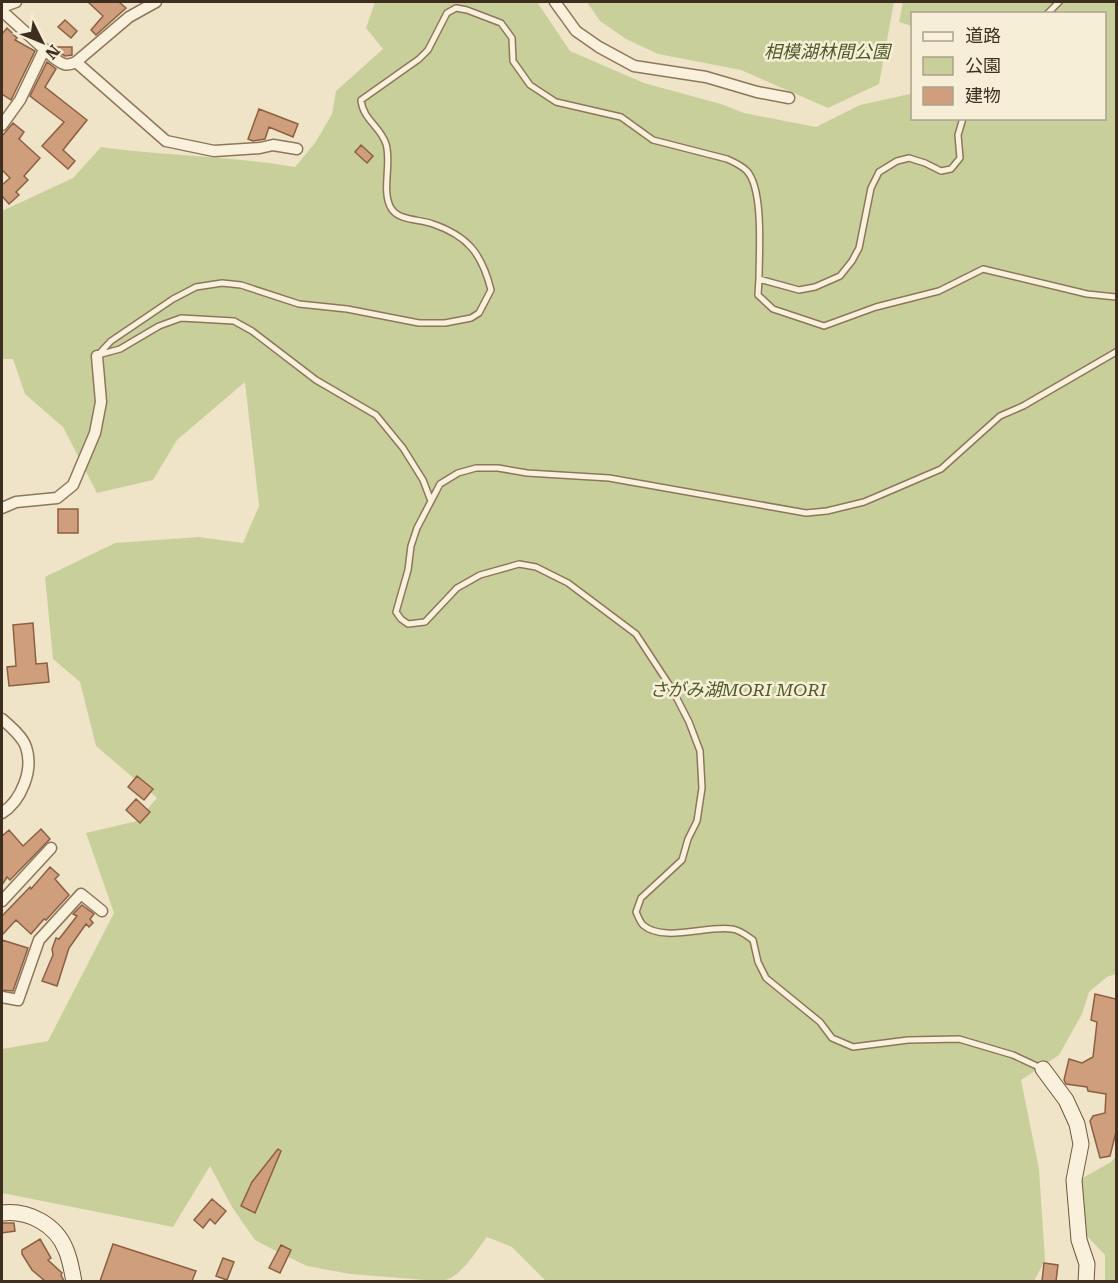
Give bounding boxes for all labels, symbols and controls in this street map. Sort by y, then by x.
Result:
north arrow [12,12,72,72]
legend [911,12,1106,120]
text: 道路 [965,25,1001,46]
text: N [41,41,64,63]
park label: 相模湖林間公園 [764,41,893,62]
text: 公園 [965,55,1001,76]
text: 建物 [965,85,1001,106]
park label: さがみ湖MORI MORI [649,679,828,700]

